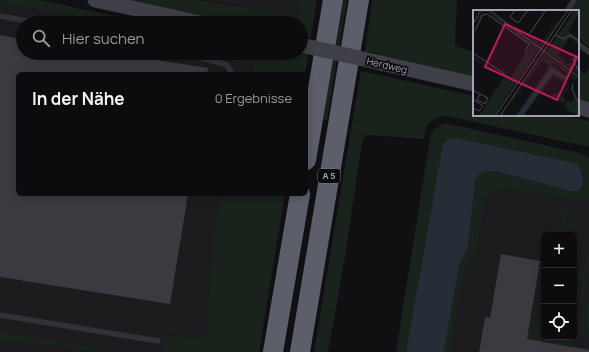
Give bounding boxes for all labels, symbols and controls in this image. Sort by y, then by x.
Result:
inset map [473,10,579,116]
search box [16,16,308,60]
icon: search [30,27,52,49]
text: Hier suchen [62,28,144,49]
street label: Herdweg [365,54,409,76]
text: In der Nähe [32,87,125,110]
text: 0 Ergebnisse [215,89,292,107]
road number: A 5 [318,169,340,183]
map controls [541,232,577,340]
button: + [541,232,577,268]
button: − [541,268,577,304]
button: locate [541,304,577,340]

